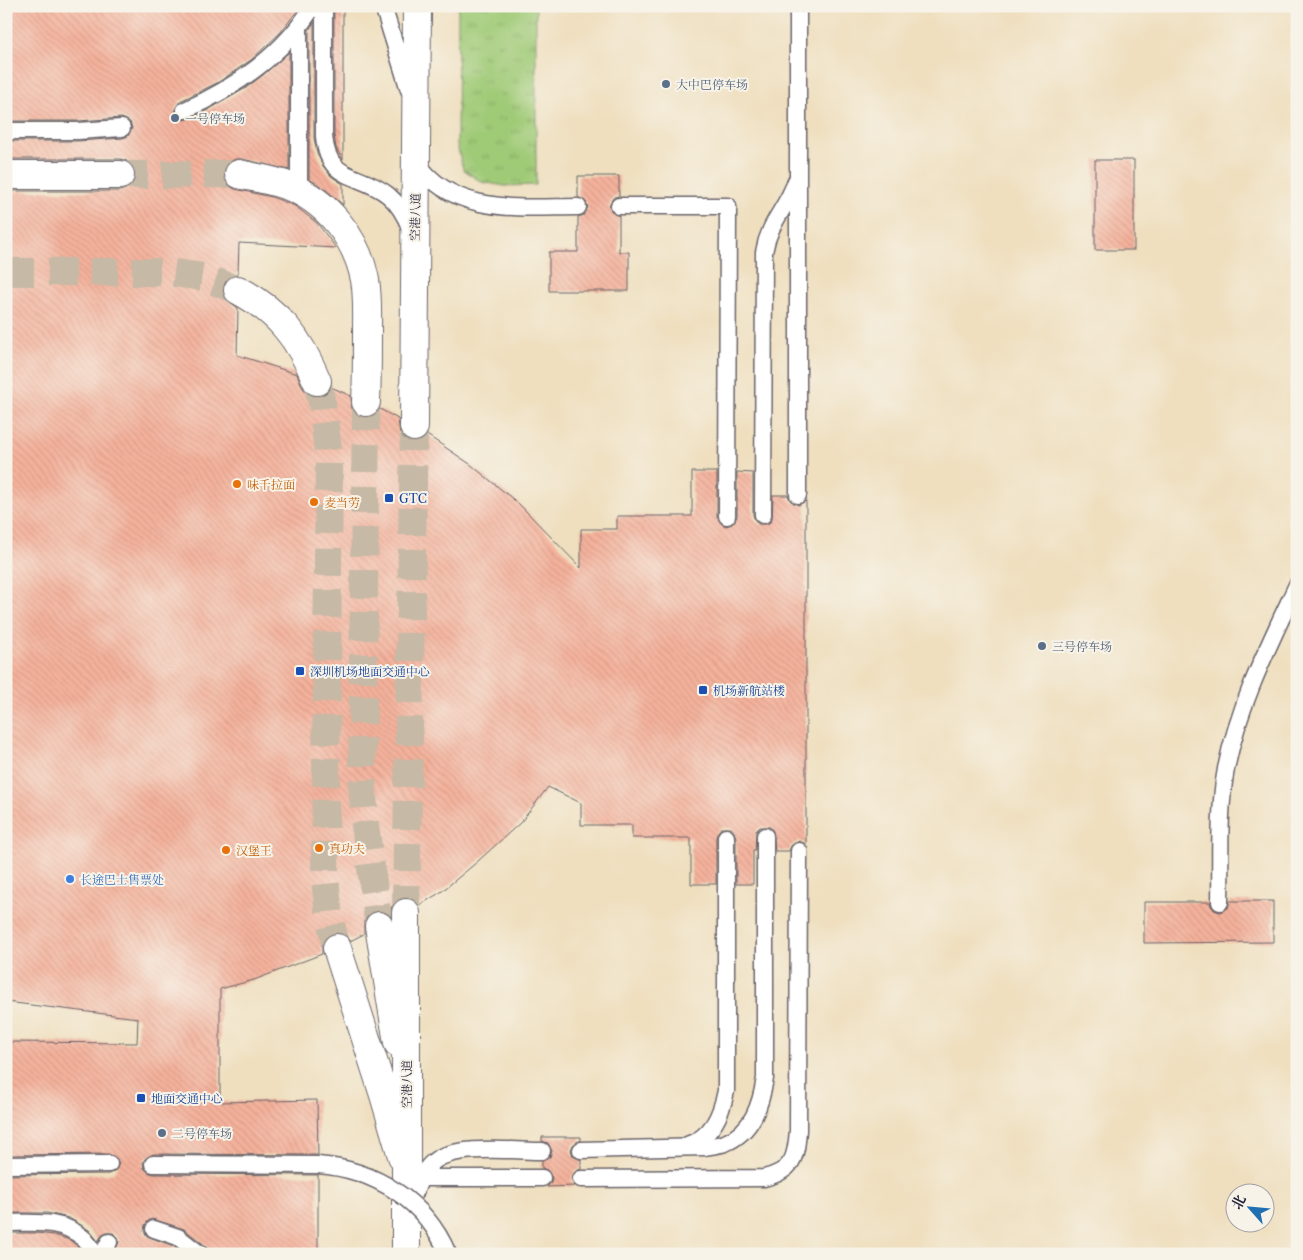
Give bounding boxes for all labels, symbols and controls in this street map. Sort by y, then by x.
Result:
place label: 大中巴停车场 [676,77,748,92]
marker: 大中巴停车场 [660,78,672,90]
place label: 一号停车场 [185,111,245,126]
marker: 一号停车场 [169,112,181,124]
street label: 空港八道 [407,193,423,241]
place label: 味千拉面 [247,477,295,492]
marker: 味千拉面 [231,478,243,490]
place label: GTC [399,491,427,506]
marker: GTC [383,492,395,504]
place label: 麦当劳 [324,495,360,510]
marker: 麦当劳 [308,496,320,508]
place label: 三号停车场 [1052,639,1112,654]
marker: 三号停车场 [1036,640,1048,652]
place label: 深圳机场地面交通中心 [310,664,430,679]
marker: 深圳机场地面交通中心 [294,665,306,677]
place label: 机场新航站楼 [713,683,785,698]
marker: 机场新航站楼 [697,684,709,696]
place label: 真功夫 [329,841,365,856]
marker: 真功夫 [313,842,325,854]
place label: 汉堡王 [236,843,272,858]
marker: 汉堡王 [220,844,232,856]
place label: 长途巴士售票处 [80,872,164,887]
marker: 长途巴士售票处 [64,873,76,885]
street label: 空港八道 [399,1060,414,1108]
place label: 地面交通中心 [151,1091,223,1106]
marker: 地面交通中心 [135,1092,147,1104]
place label: 二号停车场 [172,1126,232,1141]
marker: 二号停车场 [156,1127,168,1139]
north arrow [1226,1182,1276,1232]
text: 北 [1227,1192,1250,1212]

